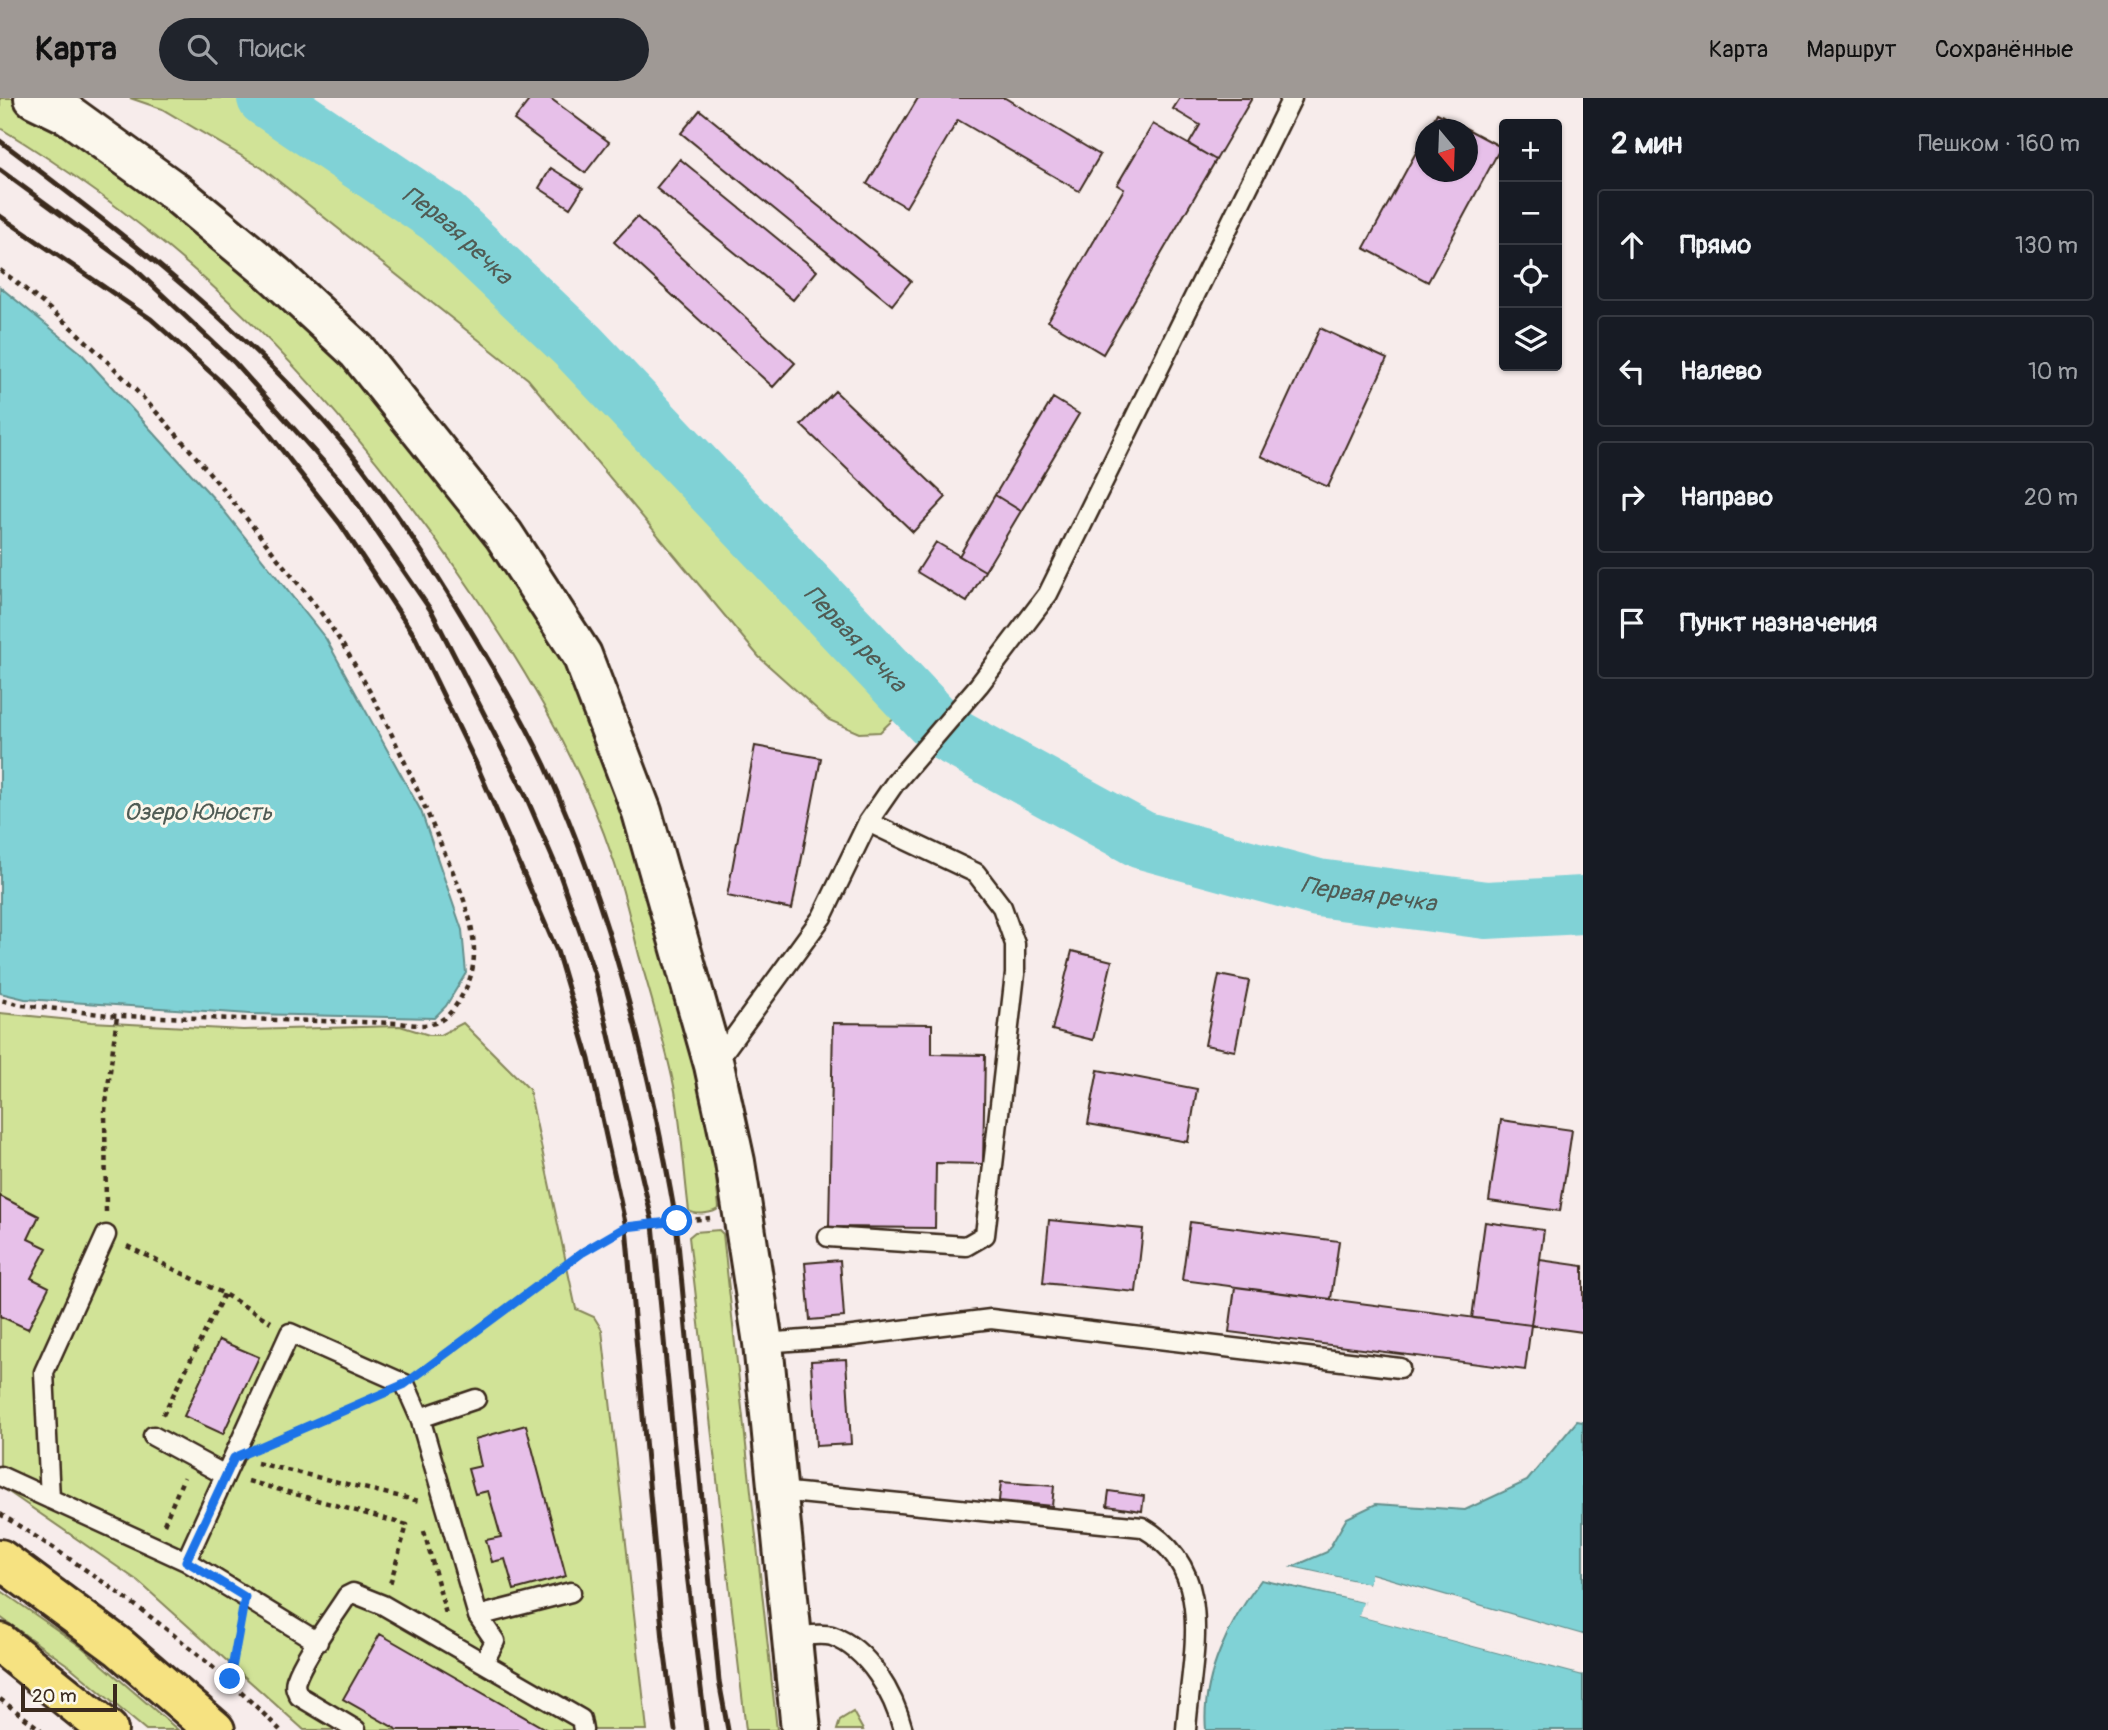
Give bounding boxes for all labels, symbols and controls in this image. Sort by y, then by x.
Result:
search box [159,18,649,81]
text: Карта [35,29,117,70]
icon: search [183,30,221,68]
text: Поиск [239,33,307,65]
text: Карта [1709,35,1768,64]
text: Маршрут [1806,35,1897,64]
text: Сохранённые [1935,35,2073,64]
north arrow [1415,119,1478,182]
map controls [1499,119,1562,371]
button: + [1499,119,1562,182]
text: 2 мин [1611,125,1682,162]
text: Пешком · 160 m [1918,129,2080,158]
water label: Первая речка [397,180,520,292]
button: − [1499,182,1562,245]
icon: ahead [1613,226,1651,264]
text: Прямо [1680,229,1751,261]
text: 130 m [2015,231,2078,260]
button: locate [1499,245,1562,308]
button: layers [1499,308,1562,371]
icon: left [1613,352,1651,390]
text: Налево [1680,355,1762,387]
text: 10 m [2028,357,2078,386]
icon: right [1613,478,1651,516]
text: Направо [1680,481,1773,513]
text: 20 m [2024,483,2078,512]
water label: Первая речка [798,579,914,699]
icon: arrive [1613,604,1651,642]
text: Пункт назначения [1680,607,1877,639]
water label: Озеро Юность [124,798,272,827]
water label: Первая речка [1298,870,1440,918]
route start [661,1205,692,1236]
route end [214,1663,245,1694]
scale bar [21,1681,117,1713]
text: 20 m [32,1684,77,1708]

